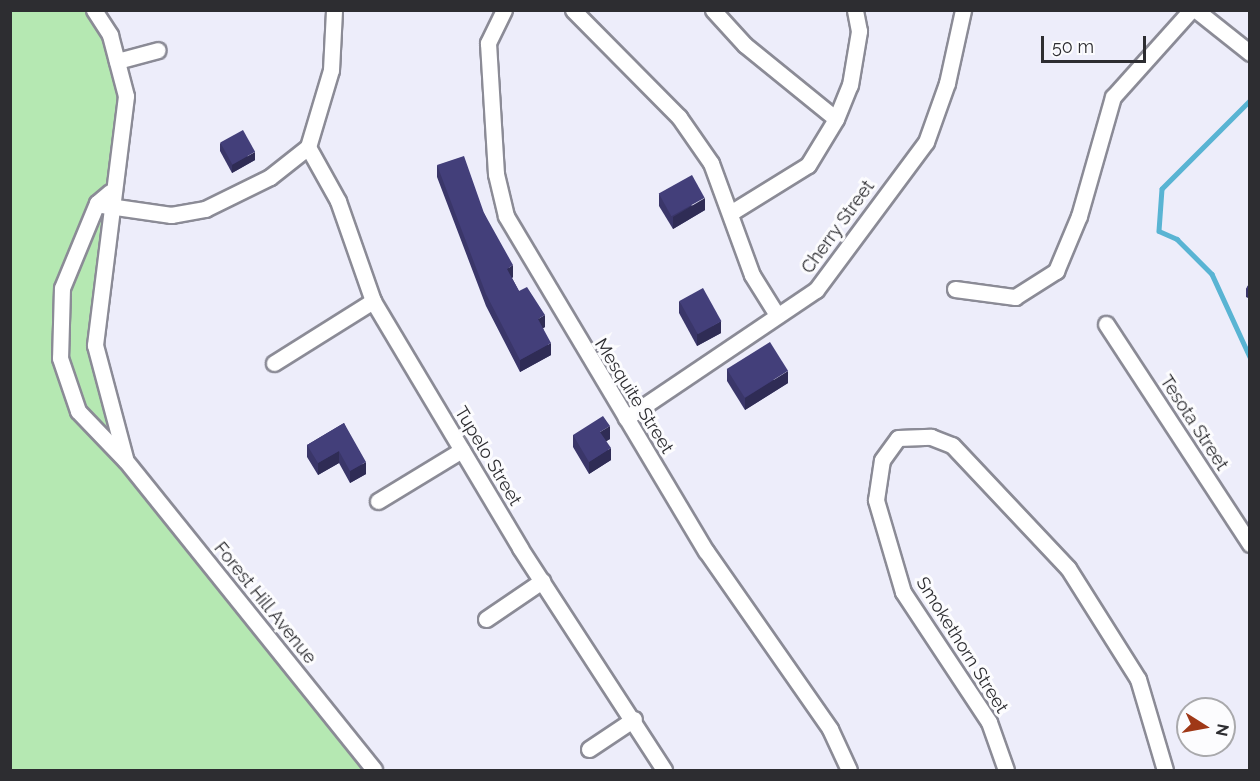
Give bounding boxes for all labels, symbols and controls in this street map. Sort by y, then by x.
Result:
scale bar [1044,24,1149,62]
text: 50 m [1052,36,1094,57]
street label: Cherry Street [797,176,879,278]
street label: Mesquite Street [590,334,678,458]
street label: Tesota Street [1155,371,1233,475]
street label: Tupelo Street [450,402,526,510]
street label: Forest Hill Avenue [209,537,321,669]
street label: Smokethorn Street [911,573,1013,717]
north arrow [1176,697,1236,757]
text: N [1212,722,1233,738]

